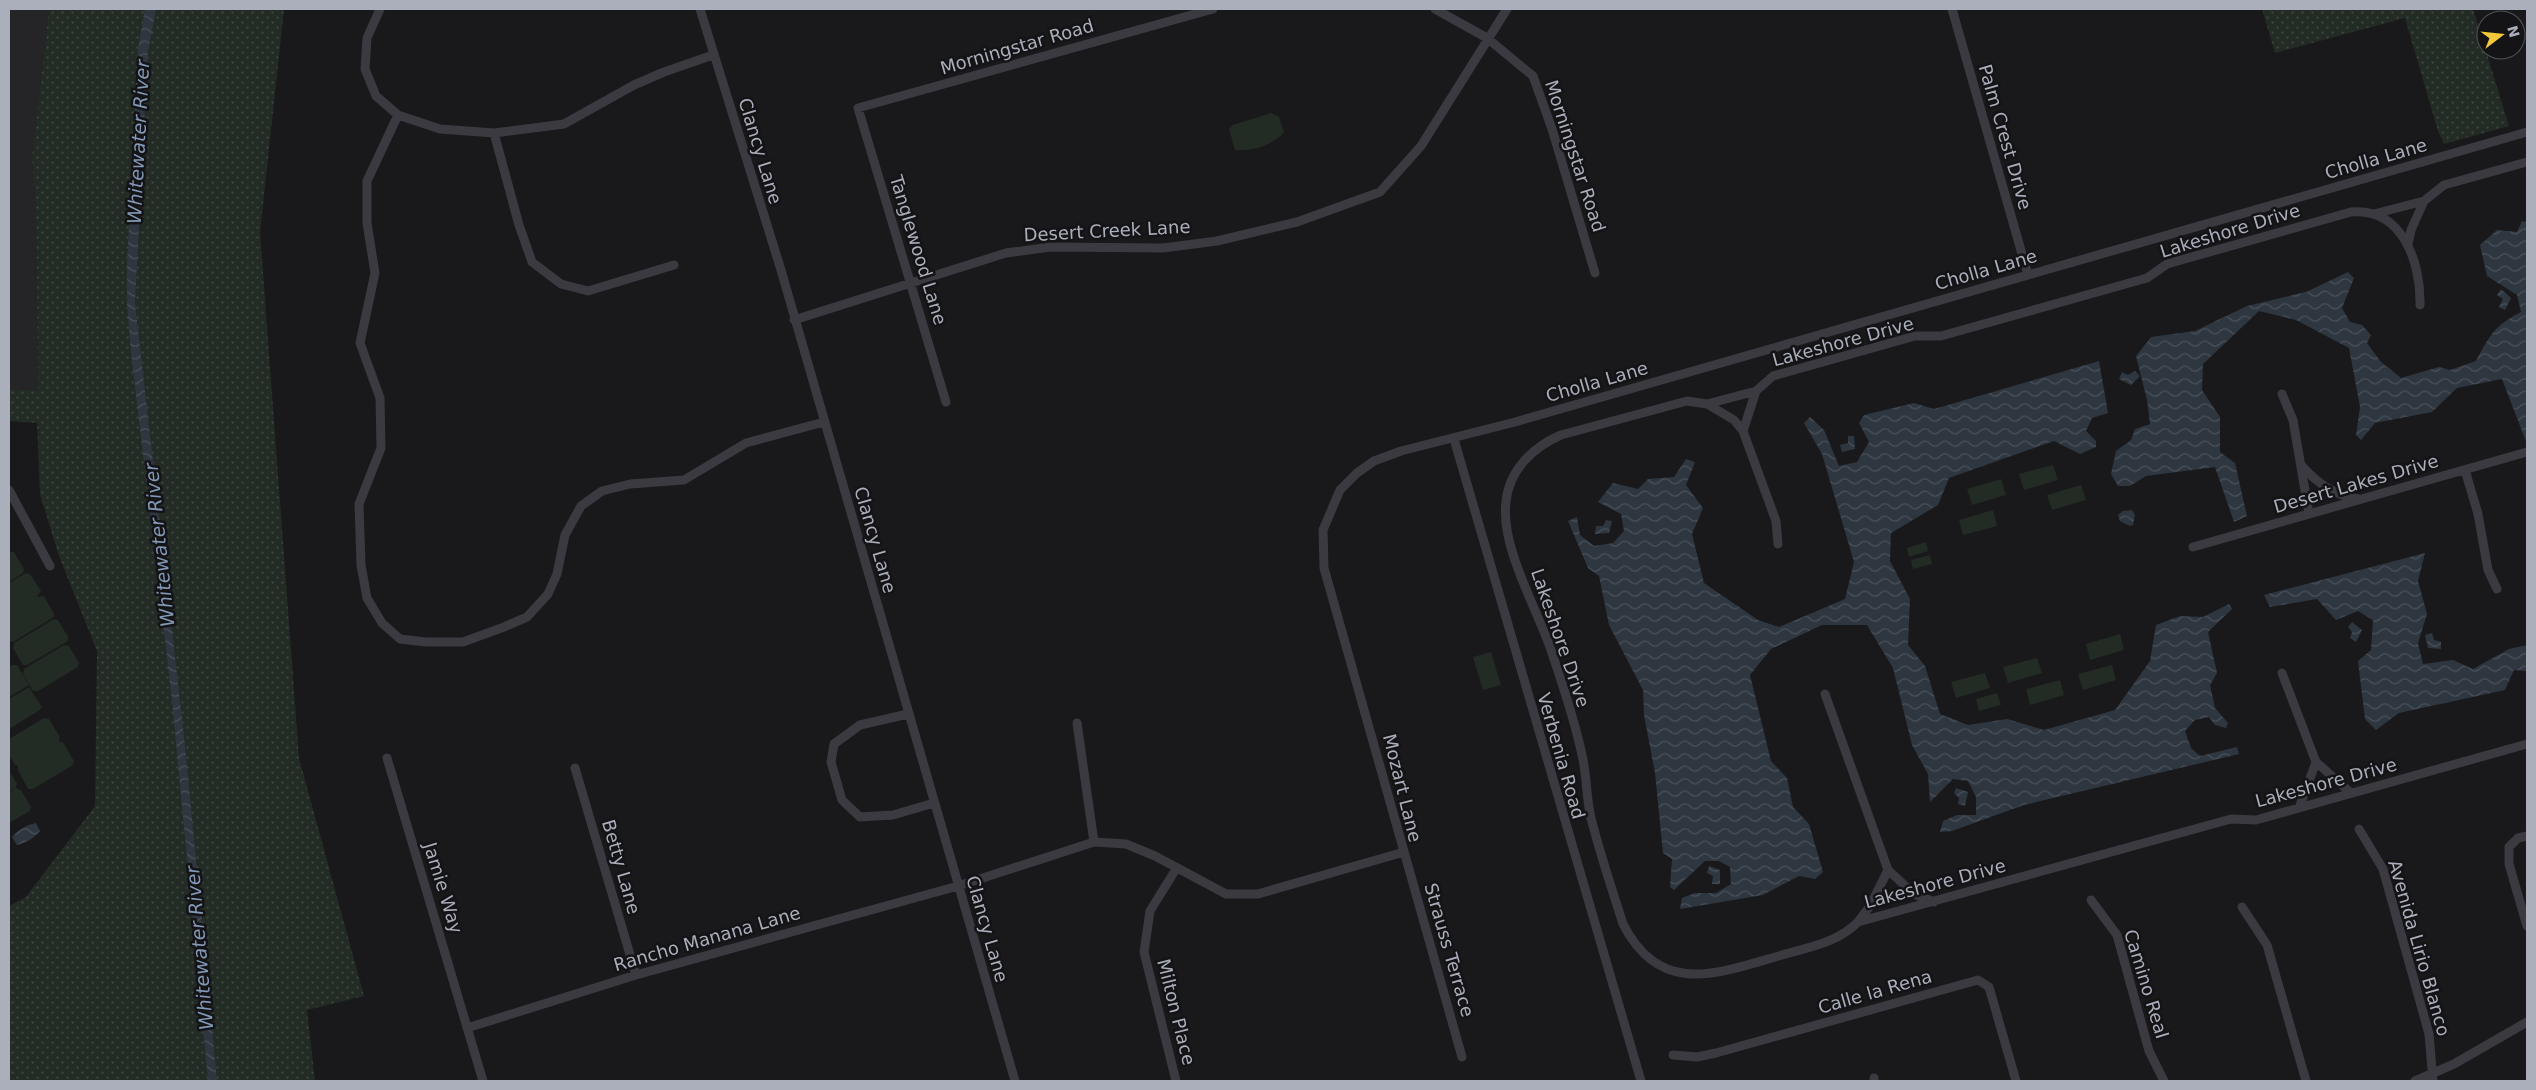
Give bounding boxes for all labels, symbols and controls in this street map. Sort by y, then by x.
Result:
north arrow [2476,10,2526,60]
street label: Morningstar Road [938,15,1096,78]
text: N [2504,24,2523,39]
water label: Whitewater River [123,58,153,225]
street label: Palm Crest Drive [1975,62,2036,212]
street label: Morningstar Road [1541,77,1610,235]
street label: Clancy Lane [734,95,787,206]
street label: Cholla Lane [2322,134,2429,183]
street label: Tanglewood Lane [885,172,951,327]
street label: Lakeshore Drive [2157,199,2303,262]
street label: Desert Creek Lane [1023,216,1191,245]
street label: Cholla Lane [1932,245,2039,294]
street label: Lakeshore Drive [1770,313,1916,370]
street label: Cholla Lane [1543,357,1650,406]
street label: Desert Lakes Drive [2271,450,2441,517]
water label: Whitewater River [139,461,179,628]
street label: Clancy Lane [850,484,901,596]
street label: Lakeshore Drive [1527,566,1594,710]
street label: Verbenia Road [1533,690,1590,821]
street label: Mozart Lane [1379,732,1426,844]
street label: Lakeshore Drive [2253,754,2399,811]
street label: Betty Lane [598,817,645,917]
street label: Jamie Way [419,839,467,936]
street label: Lakeshore Drive [1862,855,2008,912]
street label: Avenida Lirio Blanco [2384,857,2455,1038]
water label: Whitewater River [181,864,217,1031]
street label: Clancy Lane [962,873,1013,985]
street label: Strauss Terrace [1420,880,1479,1019]
street label: Rancho Manana Lane [611,902,803,975]
street label: Camino Real [2120,927,2173,1041]
street label: Milton Place [1153,957,1200,1067]
street label: Calle la Rena [1816,965,1934,1018]

